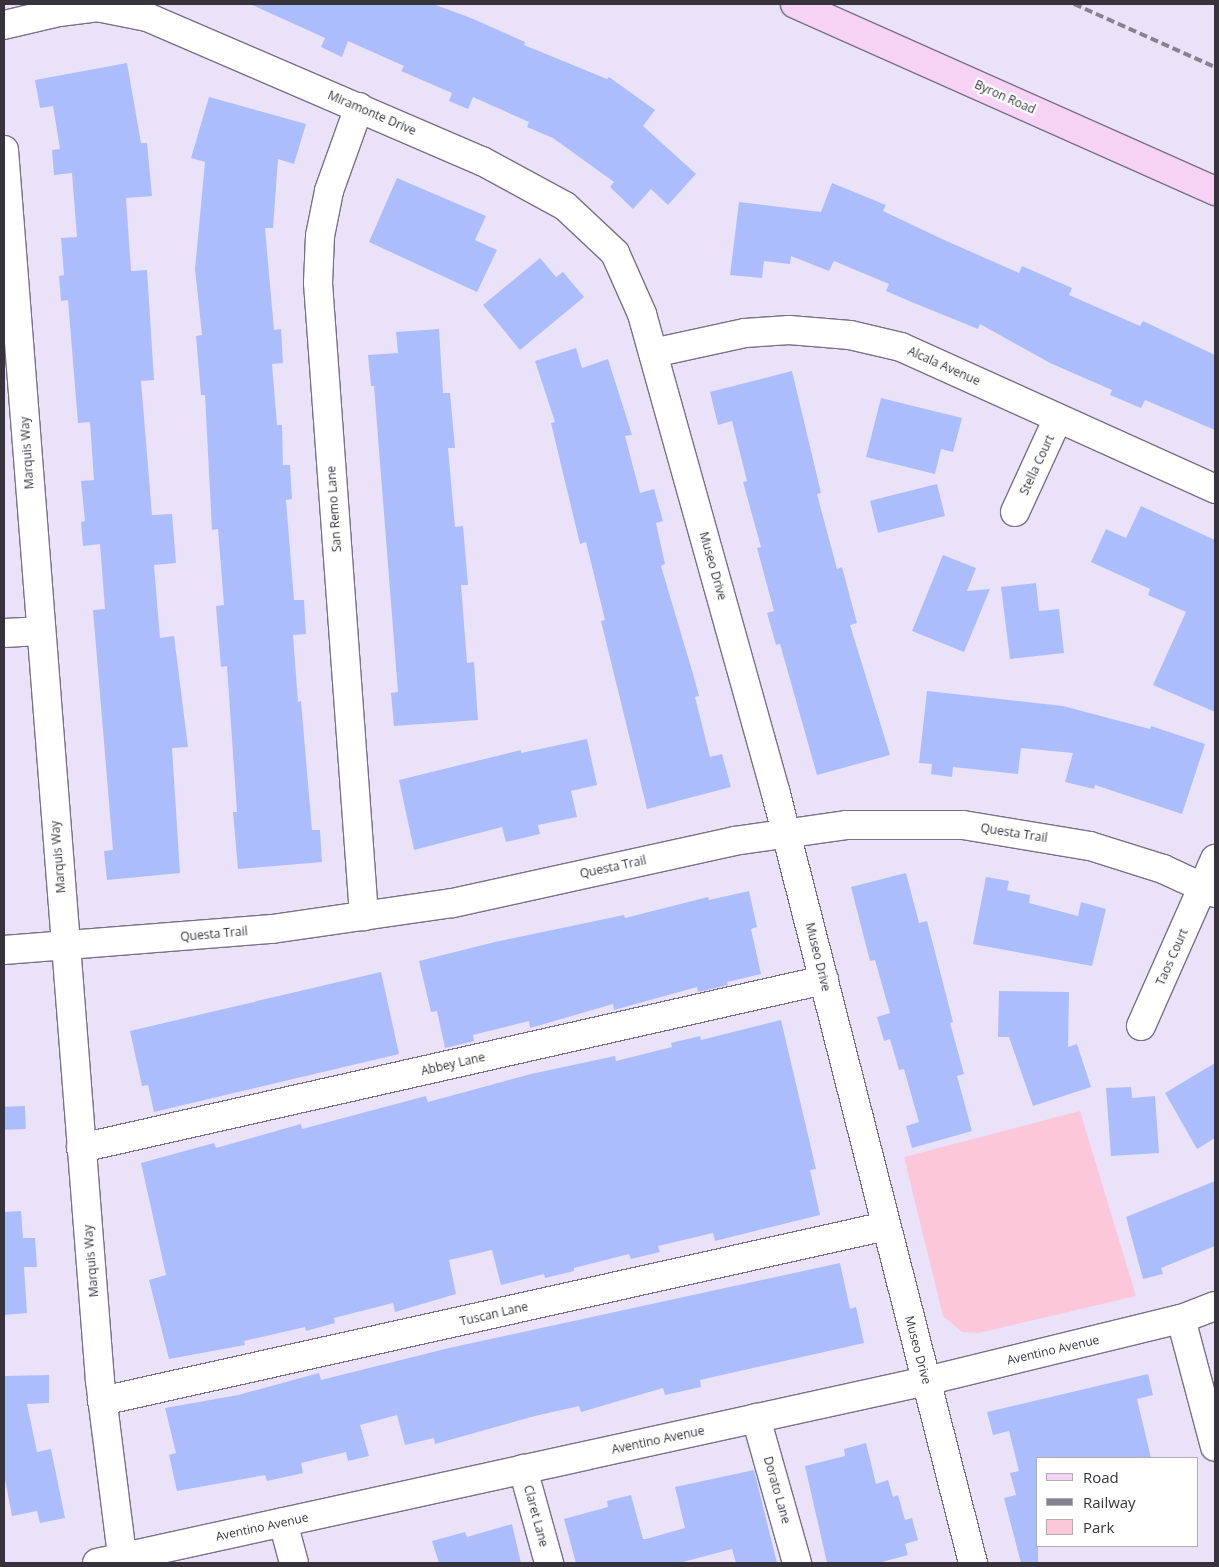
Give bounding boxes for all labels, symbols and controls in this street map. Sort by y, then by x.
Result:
street label: Byron Road [972,77,1038,117]
street label: Miramonte Drive [326,88,418,138]
street label: Alcala Avenue [906,344,982,388]
street label: Marquis Way [17,416,37,490]
street label: Stella Court [1017,433,1057,497]
street label: San Remo Lane [324,465,344,553]
street label: Museo Drive [696,530,730,602]
street label: Marquis Way [48,820,68,894]
street label: Questa Trail [980,821,1048,845]
street label: Questa Trail [579,853,647,881]
street label: Museo Drive [803,921,833,993]
street label: Questa Trail [180,924,248,944]
street label: Taos Court [1153,926,1191,988]
street label: Abbey Lane [420,1050,486,1078]
street label: Marquis Way [81,1224,101,1298]
street label: Tuscan Lane [458,1299,530,1329]
street label: Museo Drive [902,1314,934,1386]
street label: Aventino Avenue [1005,1332,1101,1368]
street label: Aventino Avenue [610,1423,706,1457]
street label: Dorato Lane [761,1455,793,1525]
legend [1036,1457,1199,1547]
text: Road [1083,1467,1119,1487]
street label: Claret Lane [521,1484,551,1548]
text: Railway [1083,1492,1136,1512]
street label: Aventino Avenue [214,1510,310,1544]
text: Park [1083,1517,1114,1537]

